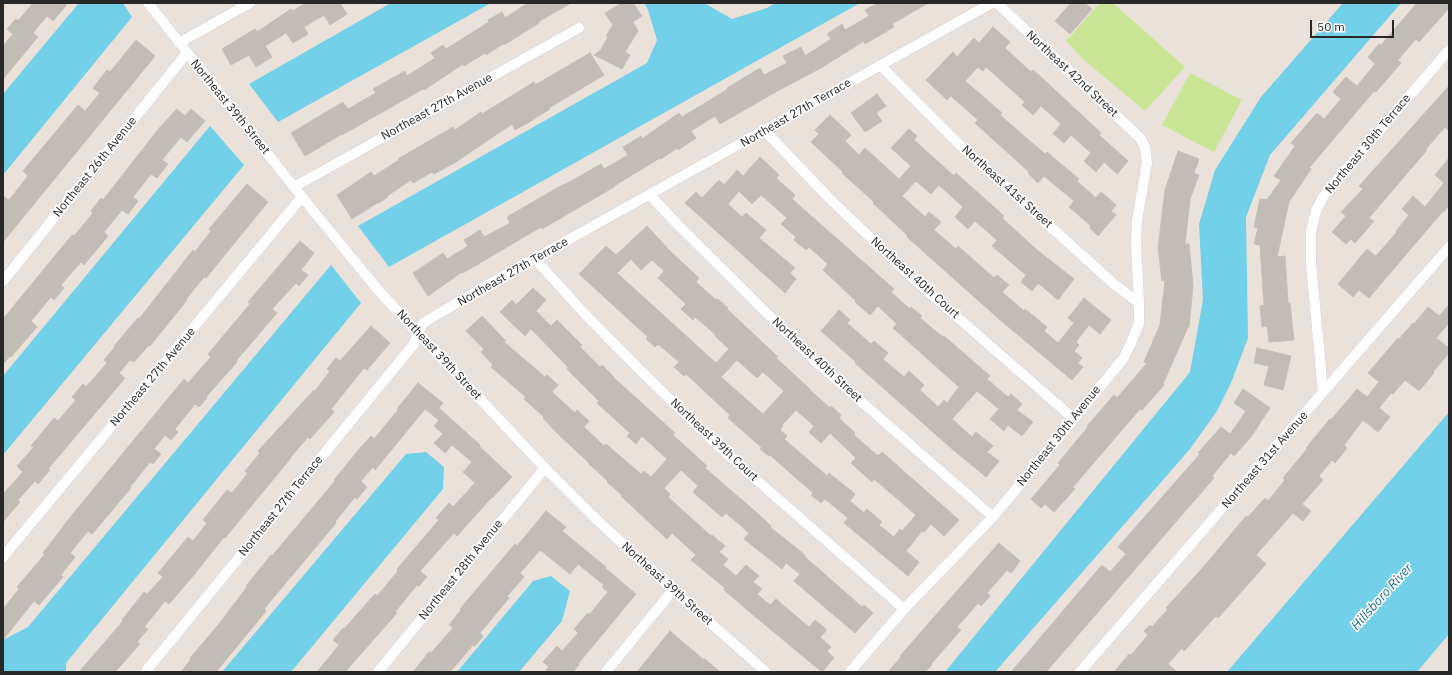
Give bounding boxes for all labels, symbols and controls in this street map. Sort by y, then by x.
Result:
scale bar [1312,12,1396,38]
text: 50 m [1317,19,1345,34]
street label: Northeast 42nd Street [1023,28,1121,120]
street label: Northeast 39th Street [187,57,273,157]
street label: Northeast 27th Avenue [379,70,495,144]
street label: Northeast 27th Terrace [738,75,854,151]
street label: Northeast 30th Terrace [1322,91,1414,197]
street label: Northeast 26th Avenue [50,114,140,220]
street label: Northeast 41st Street [959,143,1055,231]
street label: Northeast 27th Terrace [455,234,571,310]
street label: Northeast 40th Court [868,234,962,322]
street label: Northeast 39th Street [394,307,484,403]
street label: Northeast 40th Street [769,315,865,405]
street label: Northeast 27th Avenue [107,325,199,429]
street label: Northeast 30th Avenue [1014,383,1104,489]
street label: Northeast 39th Court [667,396,761,484]
street label: Northeast 31st Avenue [1219,409,1311,511]
street label: Northeast 27th Terrace [236,453,326,559]
street label: Northeast 28th Avenue [416,517,506,623]
street label: Northeast 39th Street [618,539,716,629]
water label: Hillsboro River [1348,561,1416,633]

